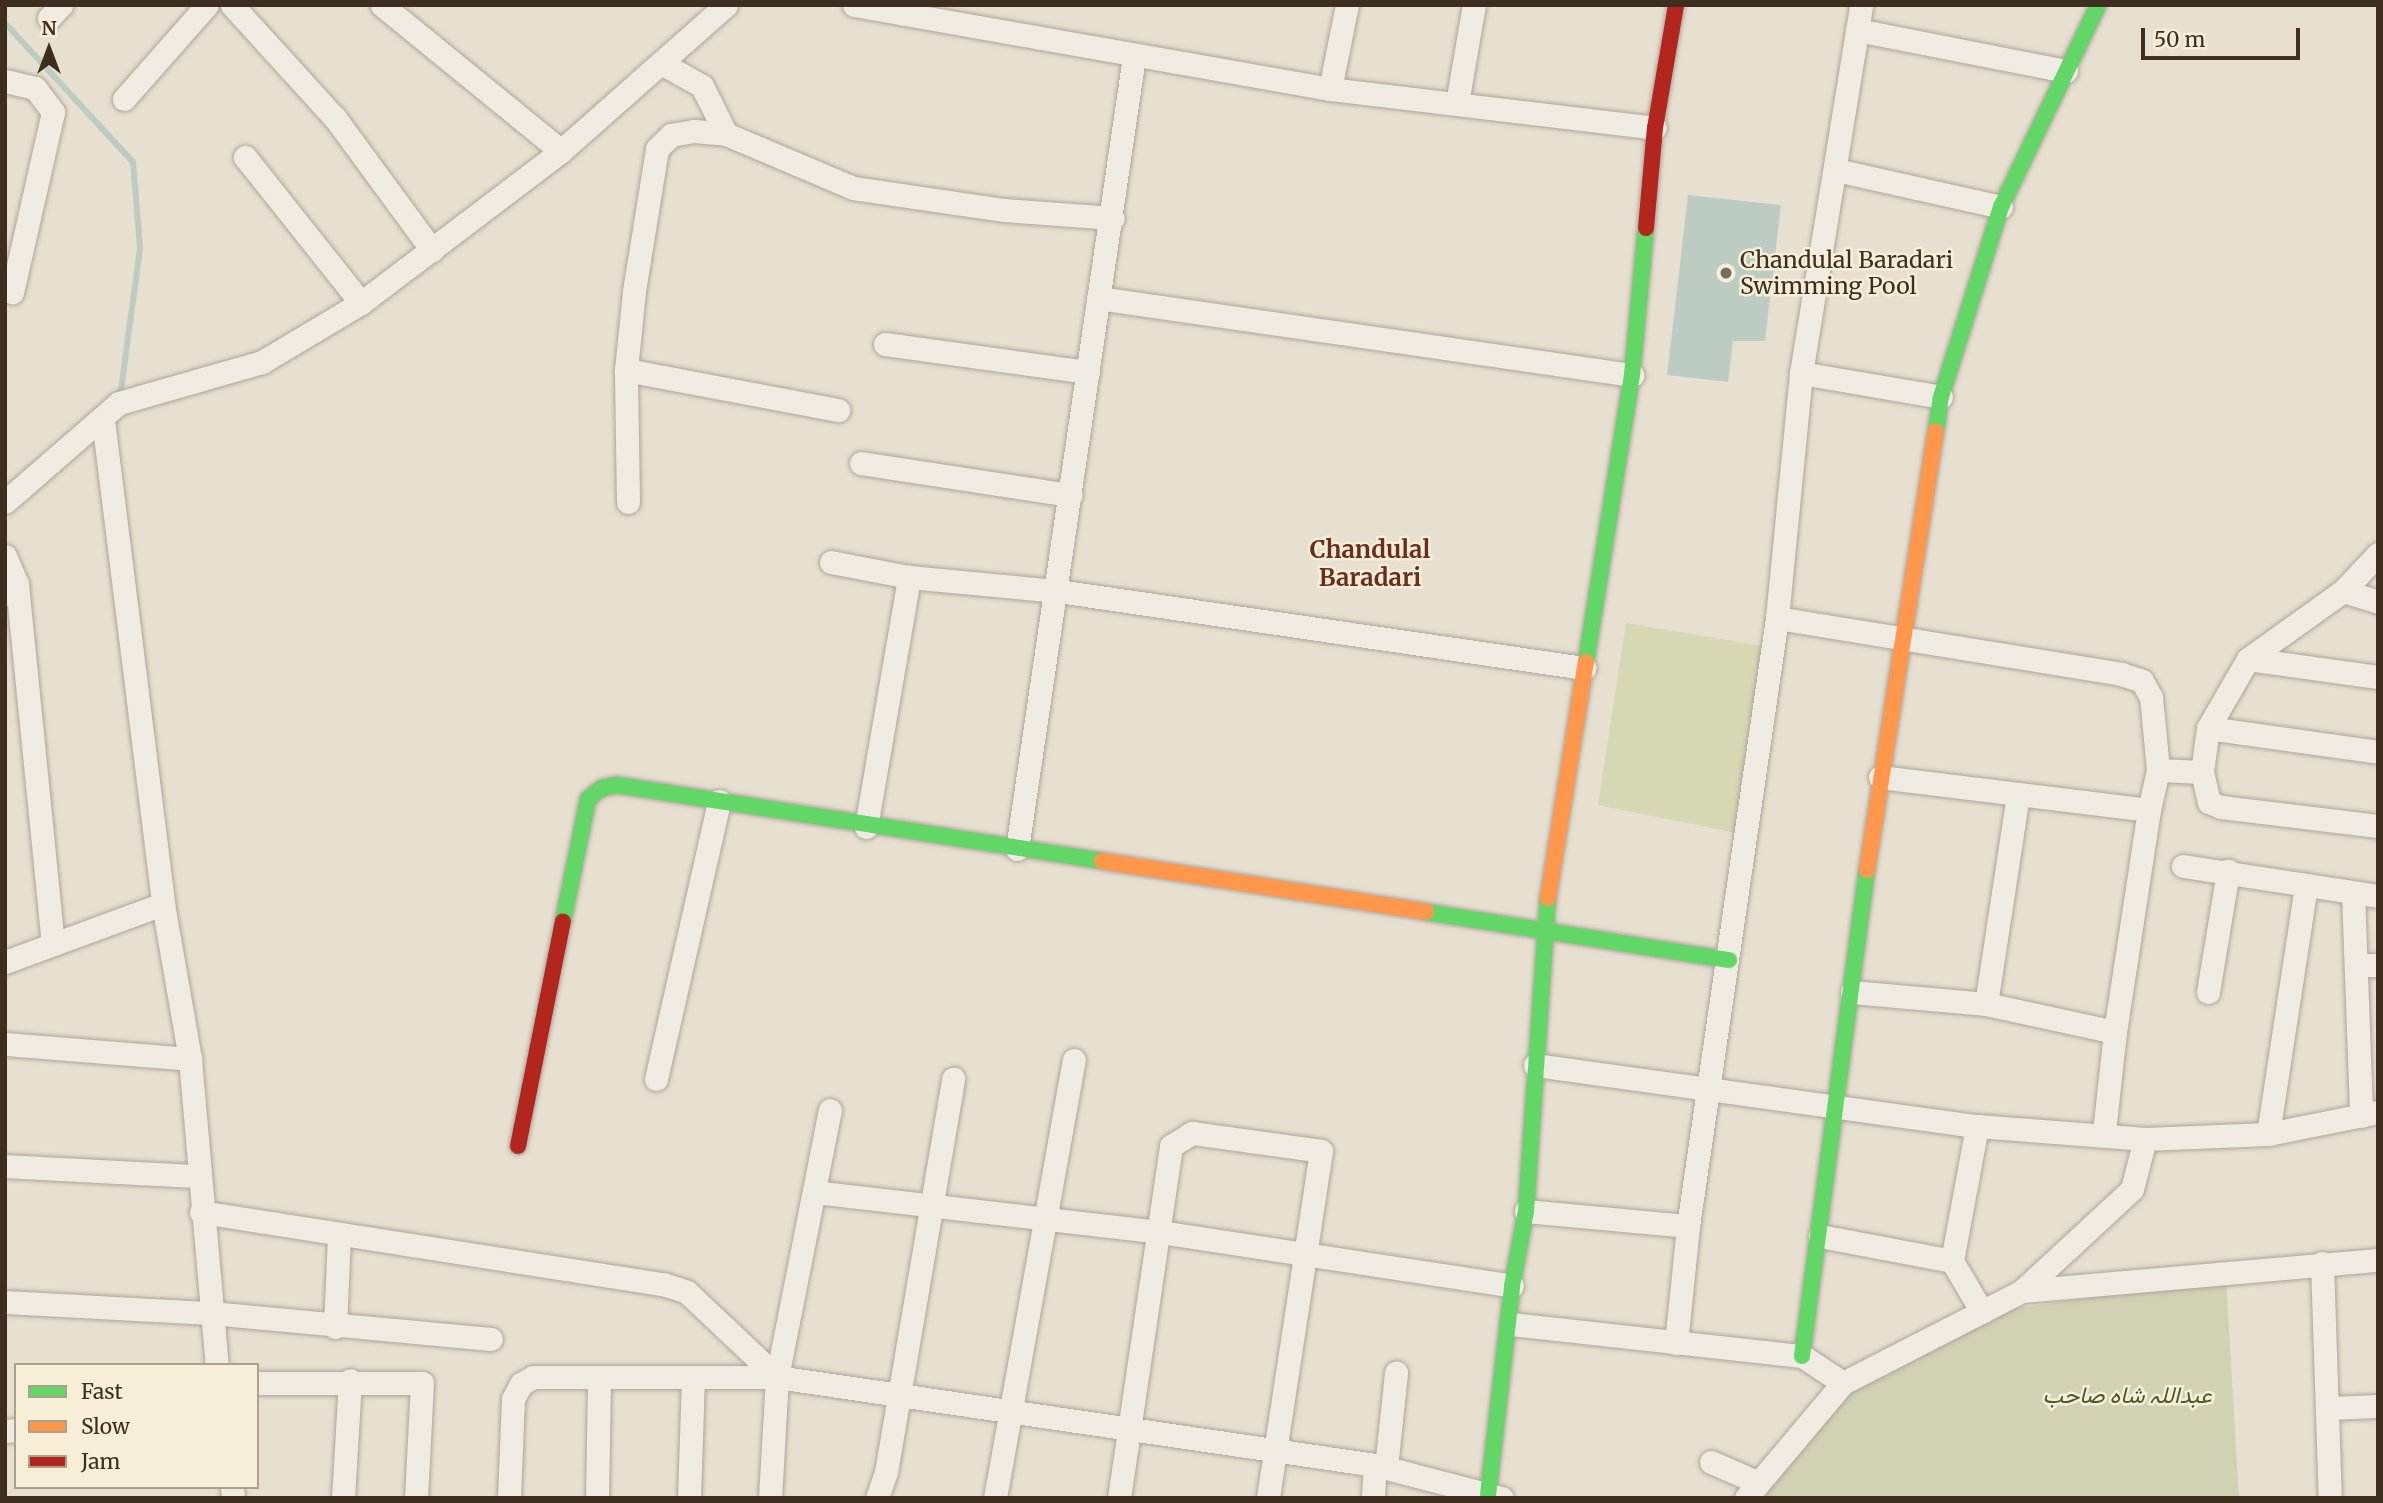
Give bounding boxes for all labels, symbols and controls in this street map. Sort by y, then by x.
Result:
north arrow [14,14,84,84]
scale bar [2145,14,2304,58]
text: N [41,16,57,40]
text: 50 m [2154,26,2205,53]
place label: Chandulal Baradari Swimming Pool [1740,246,1953,300]
marker: Chandulal Baradari Swimming Pool [1718,265,1734,281]
district label: Chandulal Baradari [1310,536,1430,592]
legend [14,1363,259,1489]
text: Fast [81,1378,123,1405]
park label: عبداللہ شاہ صاحب [2042,1381,2212,1409]
text: Slow [81,1413,130,1440]
text: Jam [81,1448,120,1475]

